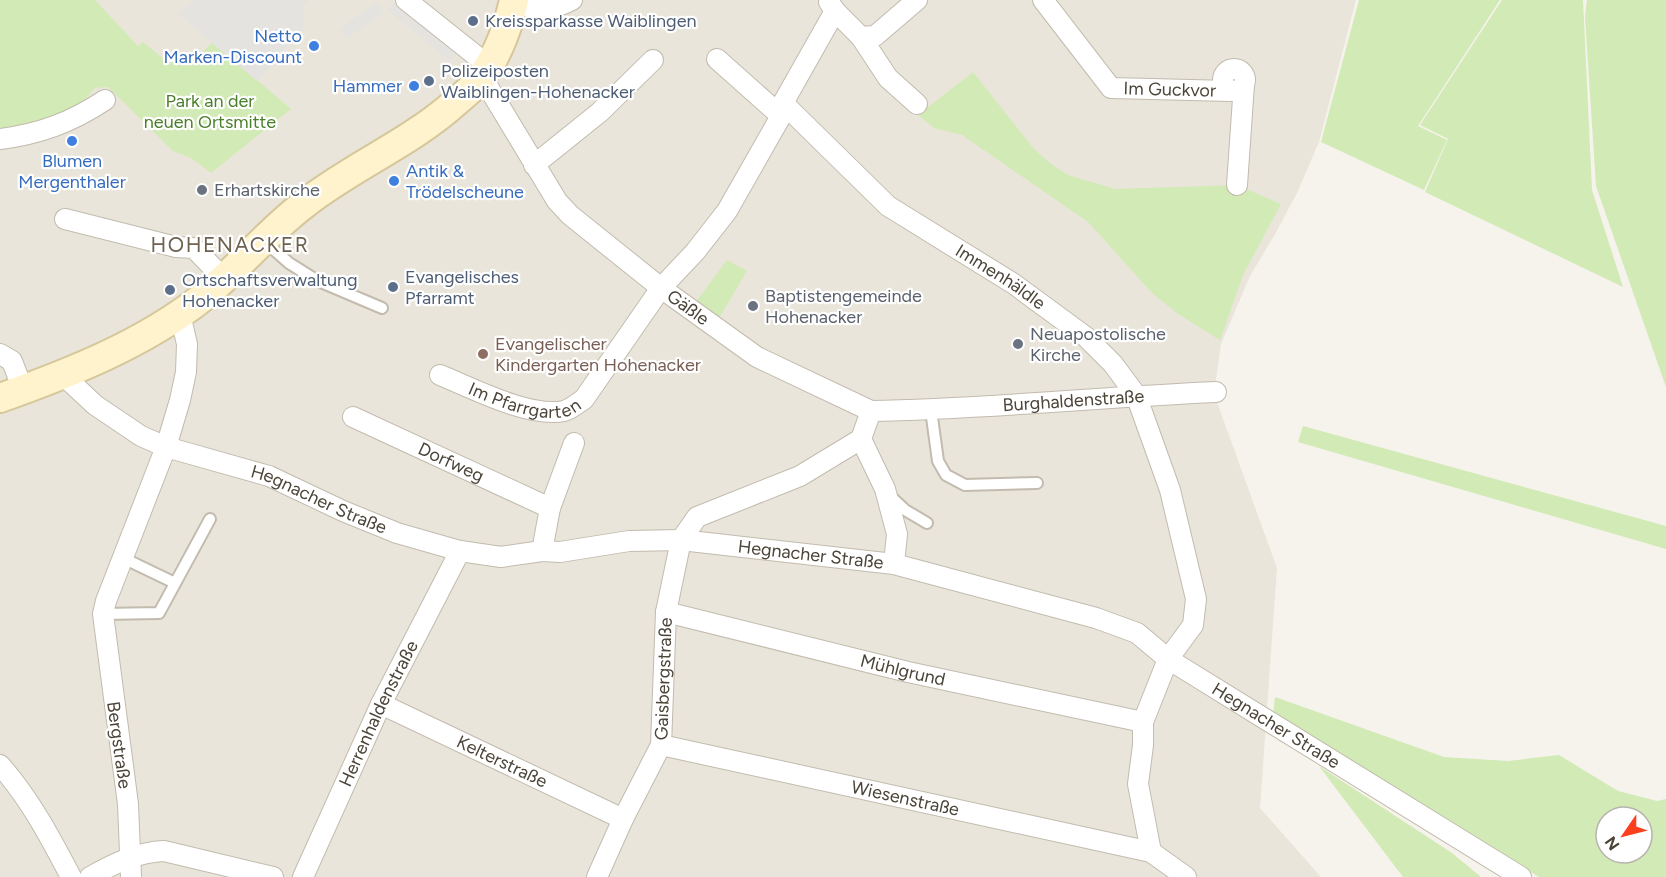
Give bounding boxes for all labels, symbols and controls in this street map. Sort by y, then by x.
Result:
place label: Kreissparkasse Waiblingen [485,10,697,32]
marker: Kreissparkasse Waiblingen [466,14,480,28]
place label: Netto Marken-Discount [164,25,302,68]
marker: Netto Marken-Discount [307,39,321,53]
place label: Polizeiposten Waiblingen-Hohenacker [441,60,635,103]
marker: Polizeiposten Waiblingen-Hohenacker [422,74,436,88]
place label: Hammer [333,75,402,97]
street label: Im Guckvor [1123,77,1216,102]
marker: Hammer [407,79,421,93]
park label: Park an der neuen Ortsmitte [144,90,276,133]
marker: Blumen Mergenthaler [65,134,79,148]
place label: Blumen Mergenthaler [18,150,126,193]
place label: Antik & Trödelscheune [406,160,524,203]
marker: Antik & Trödelscheune [387,174,401,188]
place label: Erhartskirche [214,179,320,201]
marker: Erhartskirche [195,183,209,197]
district label: HOHENACKER [151,232,309,257]
street label: Immenhäldle [951,240,1050,314]
place label: Evangelisches Pfarramt [405,266,519,309]
place label: Ortschaftsverwaltung Hohenacker [182,269,358,312]
marker: Evangelisches Pfarramt [386,280,400,294]
marker: Ortschaftsverwaltung Hohenacker [163,283,177,297]
street label: Gäßle [663,285,714,330]
place label: Baptistengemeinde Hohenacker [765,285,922,328]
marker: Baptistengemeinde Hohenacker [746,299,760,313]
place label: Neuapostolische Kirche [1030,323,1166,366]
place label: Evangelischer Kindergarten Hohenacker [495,333,701,376]
marker: Neuapostolische Kirche [1011,337,1025,351]
marker: Evangelischer Kindergarten Hohenacker [476,347,490,361]
street label: Im Pfarrgarten [465,378,585,423]
street label: Burghaldenstraße [1002,385,1145,416]
street label: Dorfweg [415,438,487,487]
street label: Hegnacher Straße [248,460,390,539]
street label: Hegnacher Straße [737,535,885,574]
street label: Gaisbergstraße [650,617,677,741]
street label: Herrenhaldenstraße [334,637,423,790]
street label: Mühlgrund [858,650,947,691]
street label: Hegnacher Straße [1208,678,1344,774]
street label: Bergstraße [102,700,136,790]
street label: Kelterstraße [453,731,551,793]
street label: Wiesenstraße [849,776,962,821]
north arrow [1594,805,1654,865]
text: N [1601,833,1623,854]

